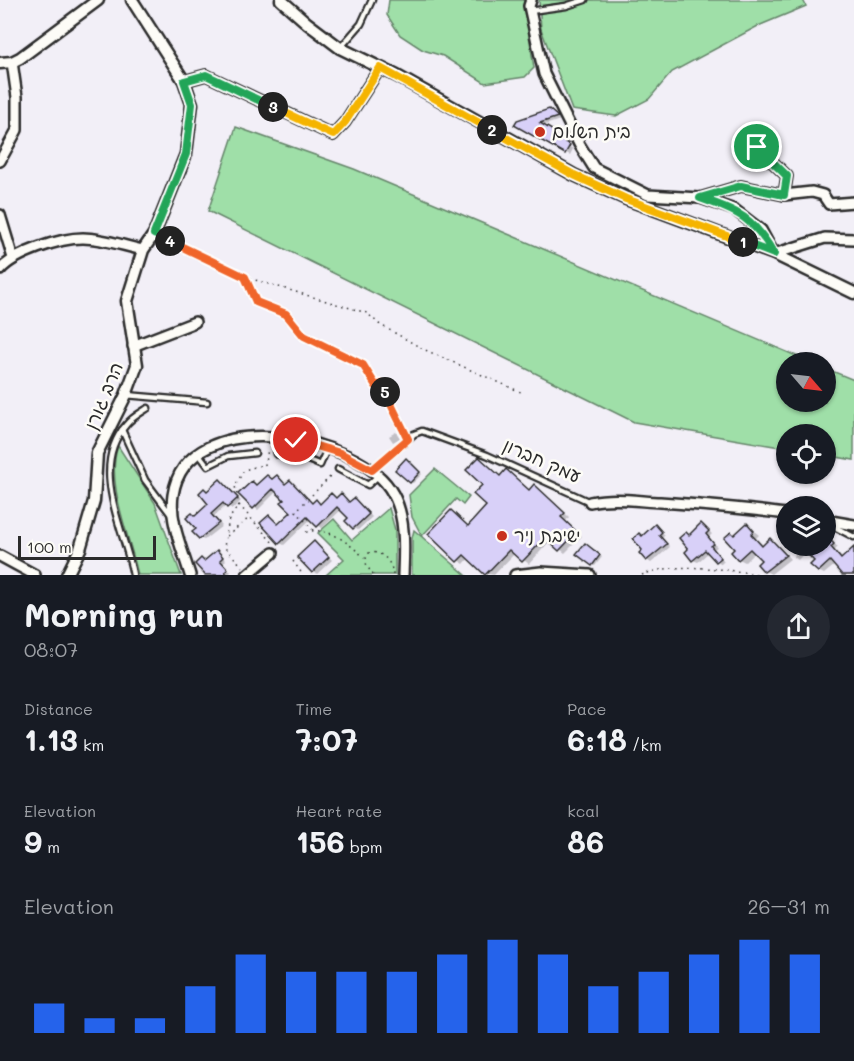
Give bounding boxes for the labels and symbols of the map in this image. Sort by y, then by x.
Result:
pin: 3 [258,92,288,122]
pin: 2 [477,115,507,145]
place label: בית השלום [552,119,631,143]
pin [731,121,782,172]
marker: בית השלום [533,125,547,139]
pin: 4 [155,226,185,256]
pin: 1 [728,227,758,257]
north arrow [776,352,836,412]
street label: הרב גורן [78,358,128,433]
pin: 5 [370,377,400,407]
pin [270,414,321,465]
street label: עמק חברון [500,432,585,488]
place label: ישיבת ניר [514,523,581,547]
marker: ישיבת ניר [495,529,509,543]
scale bar [18,533,156,560]

